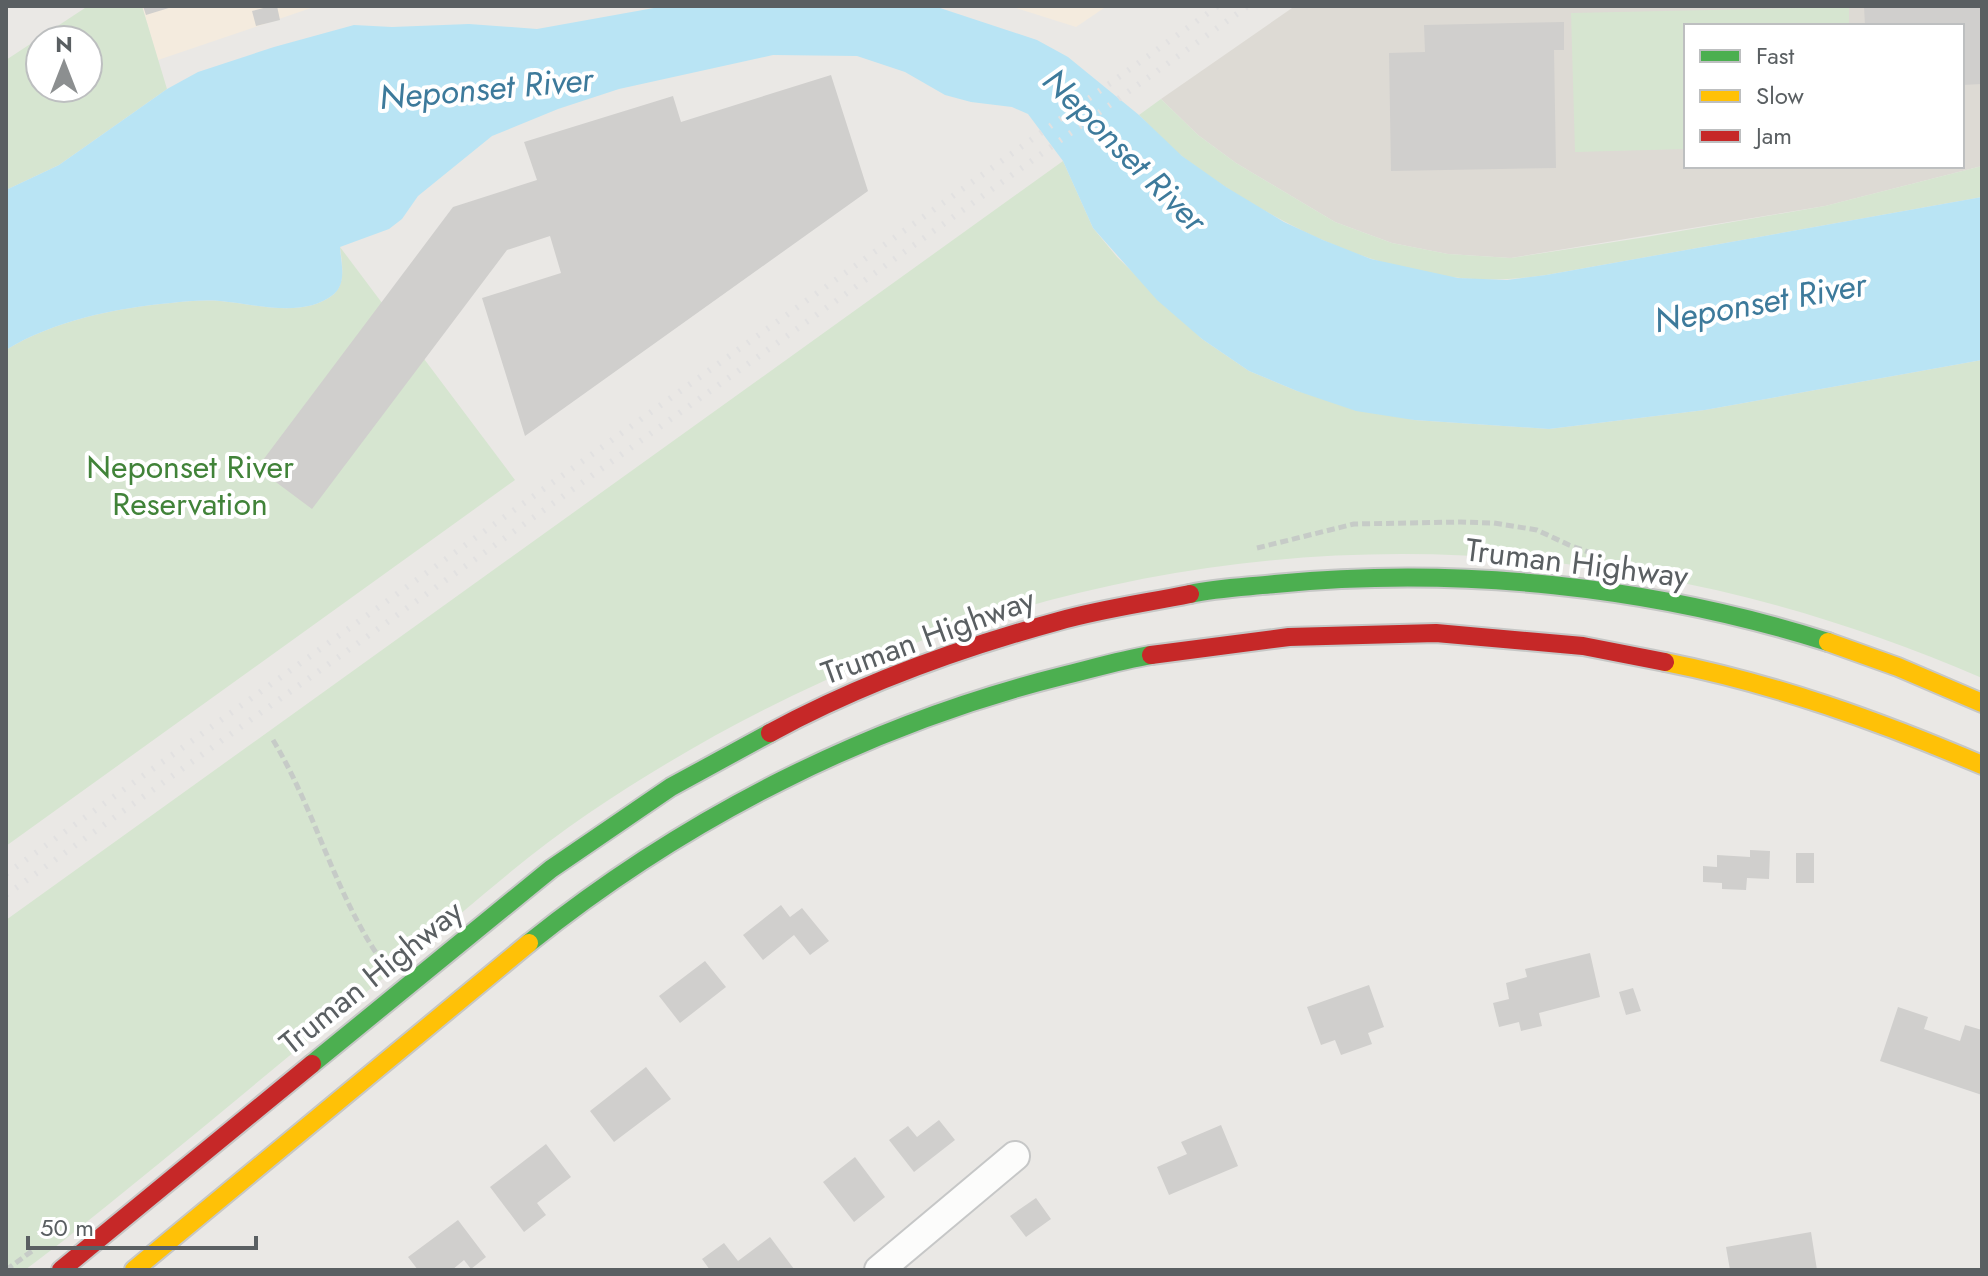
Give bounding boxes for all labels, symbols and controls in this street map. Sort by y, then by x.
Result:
north arrow [24,24,104,104]
legend [1684,24,1964,168]
text: N [55,28,73,60]
text: Fast [1756,38,1794,73]
water label: Neponset River [377,55,597,122]
water label: Neponset River [1031,57,1219,245]
text: Slow [1756,78,1804,113]
text: Jam [1753,118,1792,153]
water label: Neponset River [1650,259,1872,345]
park label: Neponset River Reservation [86,444,294,527]
street label: Truman Highway [1463,527,1692,600]
street label: Truman Highway [815,576,1042,696]
street label: Truman Highway [269,888,473,1065]
scale bar [28,1200,256,1250]
text: 50 m [40,1210,94,1245]

